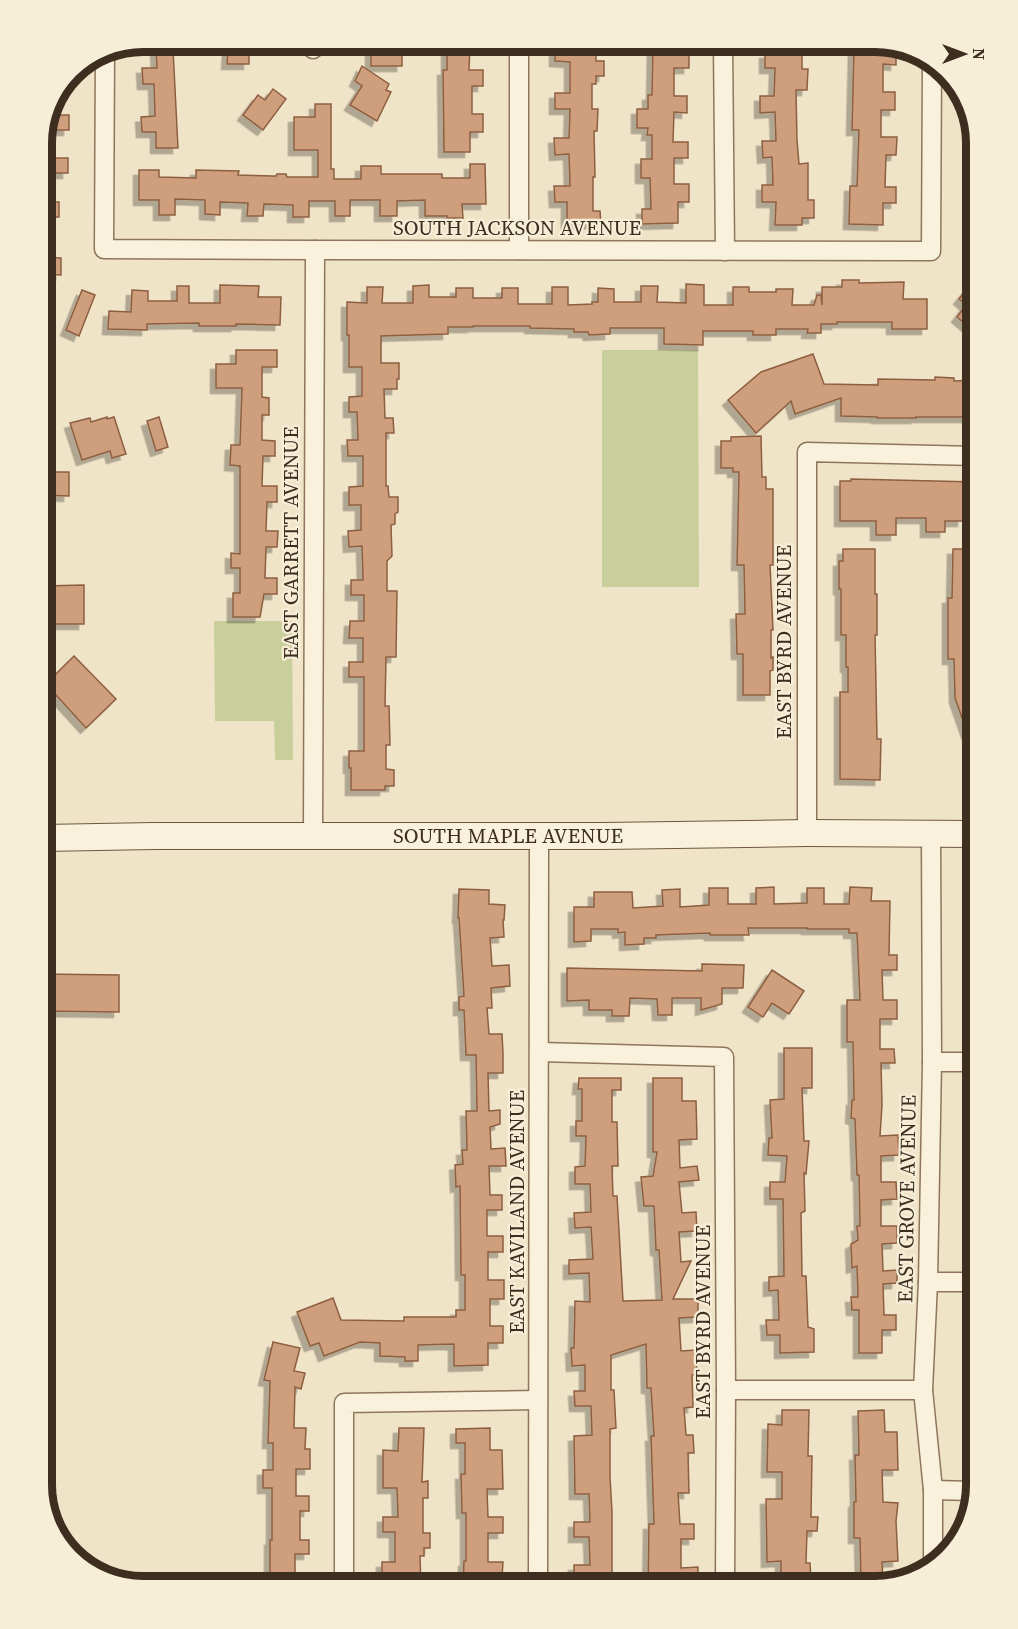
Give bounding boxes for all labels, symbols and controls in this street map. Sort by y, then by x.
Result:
north arrow [934,24,994,84]
text: N [968,48,990,60]
street label: SOUTH JACKSON AVENUE [393,213,641,242]
street label: EAST GARRETT AVENUE [276,426,305,660]
street label: EAST BYRD AVENUE [769,545,798,739]
street label: SOUTH MAPLE AVENUE [393,821,623,850]
street label: EAST KAVILAND AVENUE [502,1090,531,1334]
street label: EAST GROVE AVENUE [890,1095,923,1303]
street label: EAST BYRD AVENUE [688,1225,717,1419]

